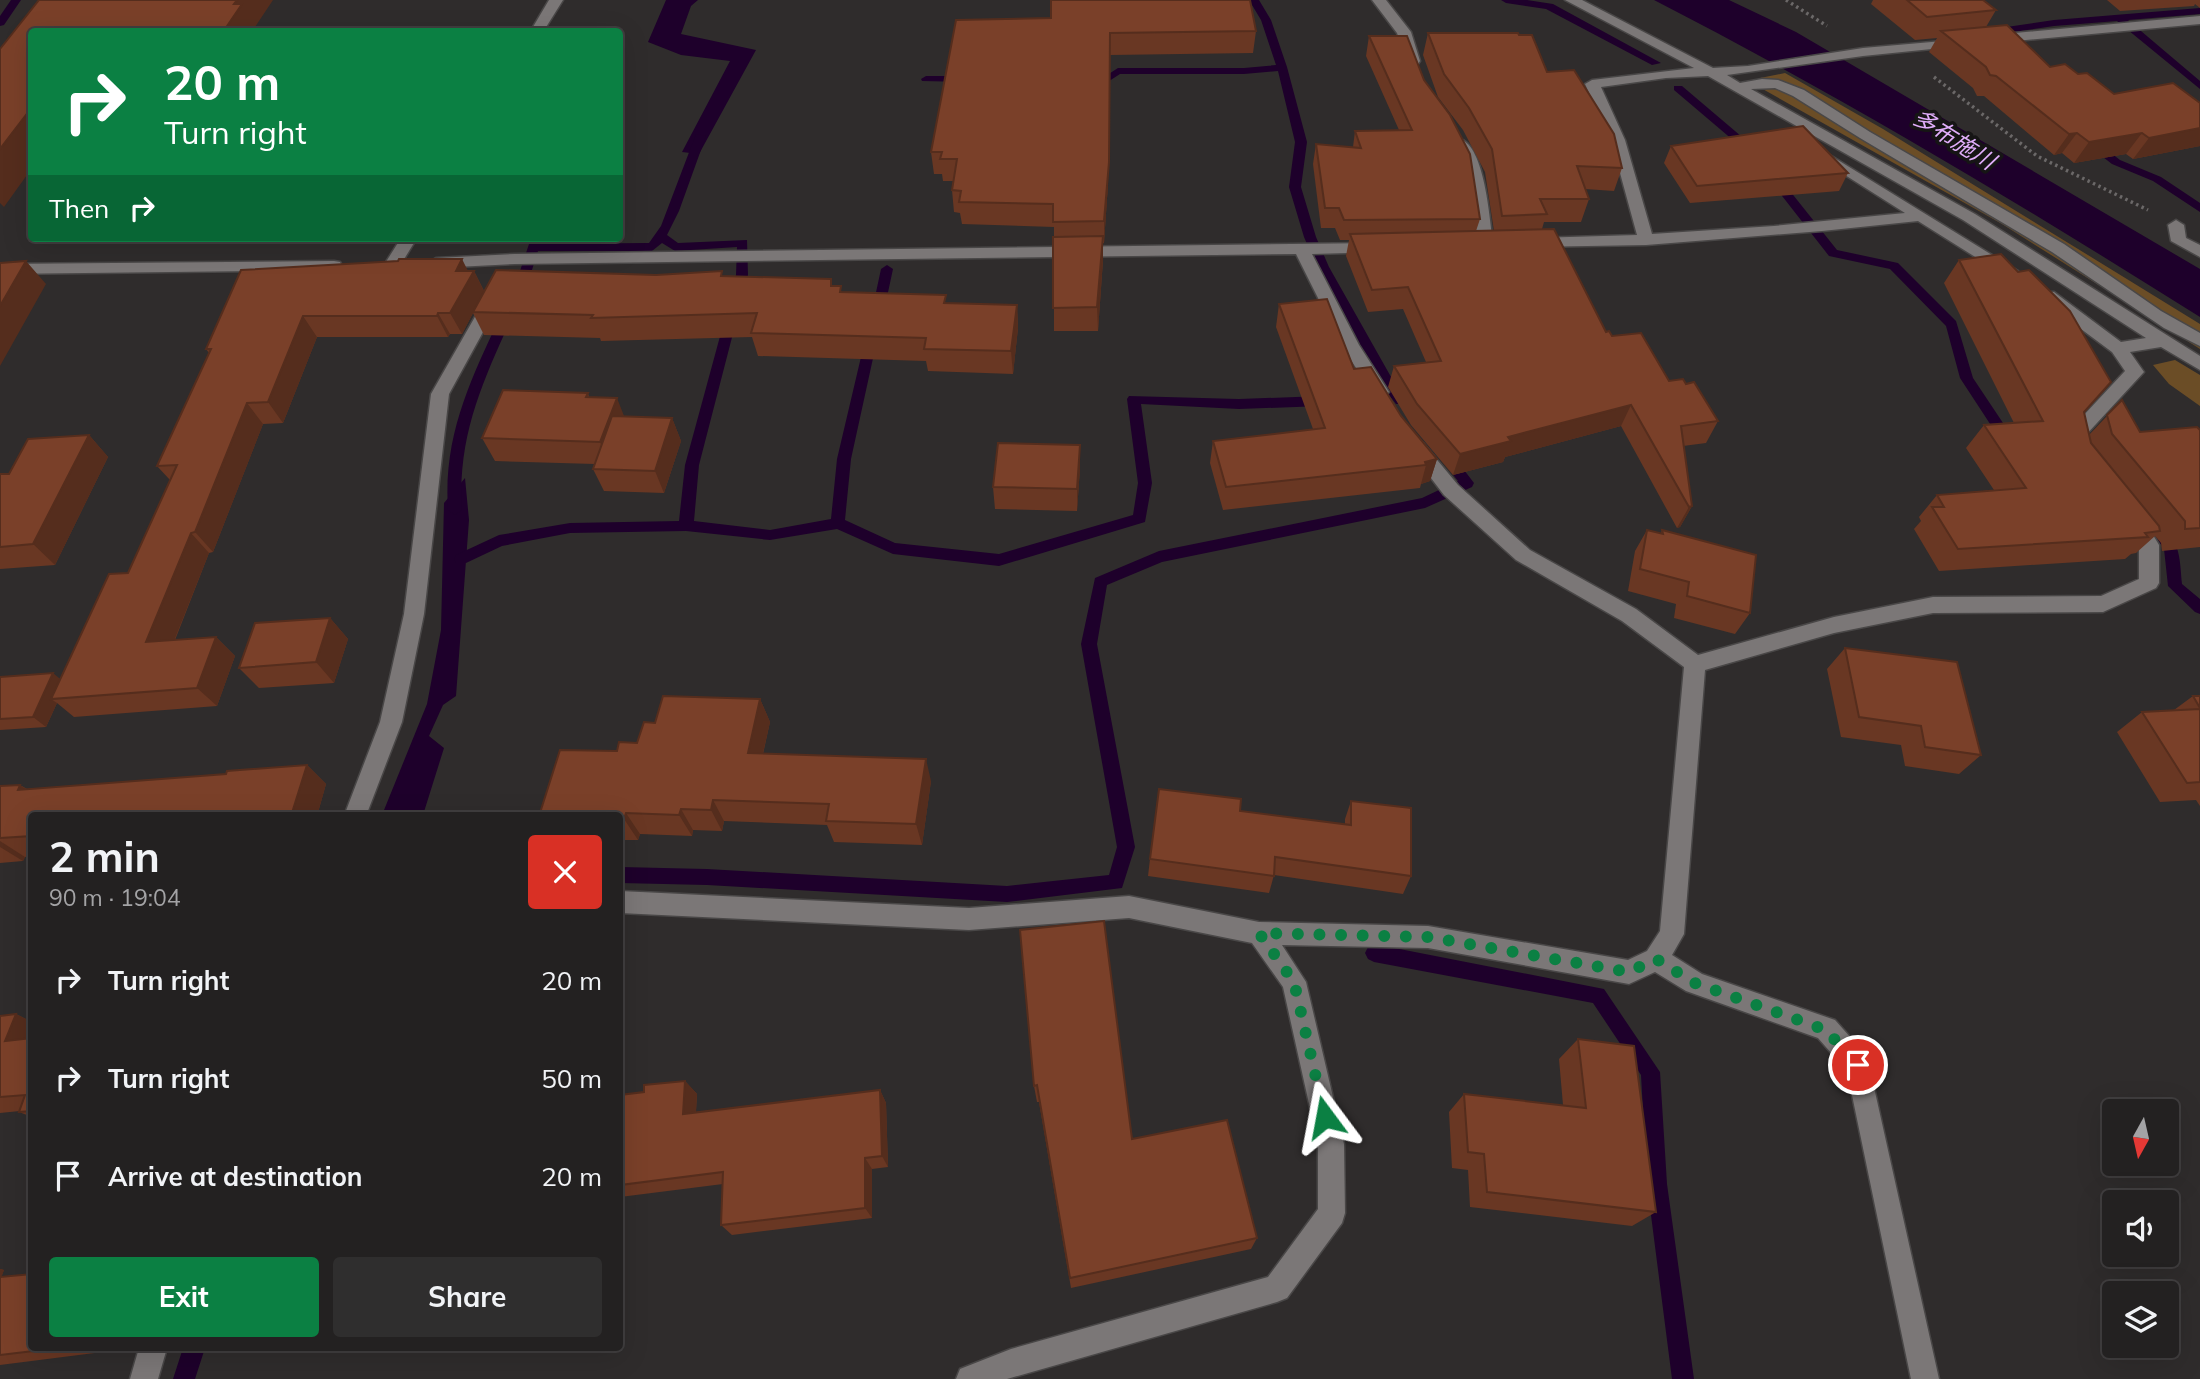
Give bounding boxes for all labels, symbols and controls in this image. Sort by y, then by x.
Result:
text: 20 m [164,51,280,112]
icon: right [49,56,140,147]
water label: 多布施川 [1908,102,2004,177]
text: Turn right [164,112,307,152]
icon: right [123,189,161,227]
text: Then [49,192,109,225]
text: 2 min [49,830,160,883]
button: close [528,835,602,909]
text: 90 m · 19:04 [49,883,181,912]
icon: right [49,961,87,999]
text: Turn right [108,964,229,997]
text: 20 m [541,964,602,997]
pin [1828,1035,1888,1095]
icon: arrive [1839,1046,1877,1084]
icon: right [49,1059,87,1097]
text: Turn right [108,1062,229,1095]
text: 50 m [541,1062,602,1095]
position arrow [1288,1080,1362,1154]
north arrow [2102,1099,2179,1176]
map controls [2102,1099,2179,1358]
icon: arrive [49,1157,87,1195]
text: Arrive at destination [108,1160,363,1193]
text: 20 m [541,1160,602,1193]
button: sound [2102,1190,2179,1267]
button: Exit [49,1257,319,1337]
button: Share [333,1257,602,1337]
button: layers [2102,1281,2179,1358]

